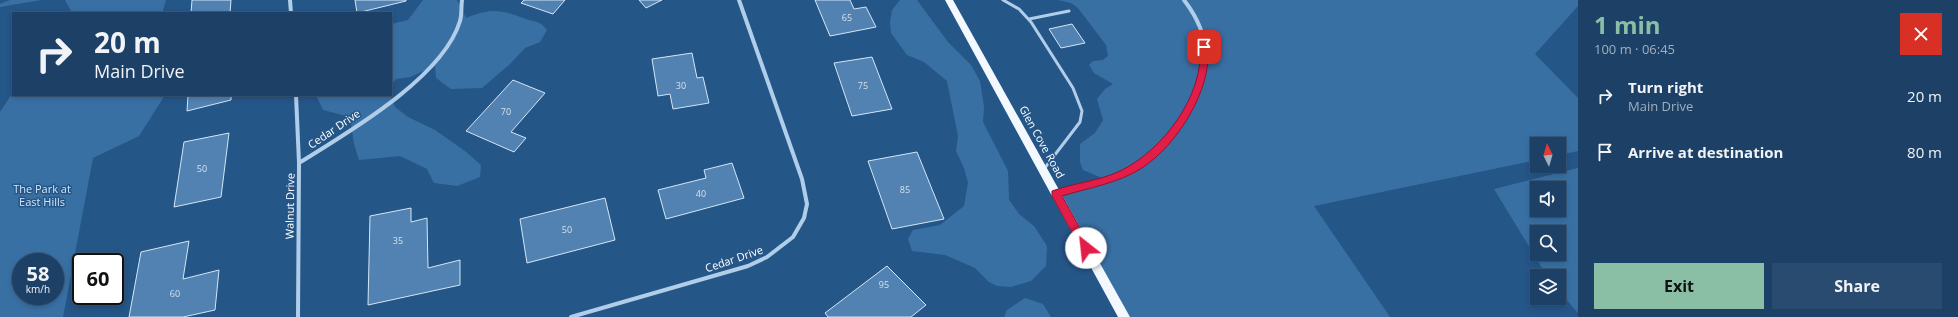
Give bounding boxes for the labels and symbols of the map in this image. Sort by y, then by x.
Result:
house number: 65 [842,11,852,24]
pin [1187,30,1221,64]
house number: 30 [676,79,686,92]
house number: 75 [858,79,868,92]
street label: Glen Cove Road [1016,103,1069,181]
house number: 70 [501,105,511,118]
street label: Cedar Drive [305,106,363,152]
north arrow [1530,137,1566,173]
house number: 50 [197,162,207,175]
street label: Walnut Drive [281,173,298,239]
park label: The Park at East Hills [13,181,71,209]
house number: 85 [900,183,910,196]
house number: 40 [696,187,706,200]
house number: 50 [562,223,572,236]
position arrow [1065,227,1107,269]
house number: 35 [393,234,403,247]
street label: Cedar Drive [703,242,765,275]
speed limit sign: 60 [72,253,124,305]
house number: 95 [879,278,889,291]
house number: 60 [170,287,180,300]

